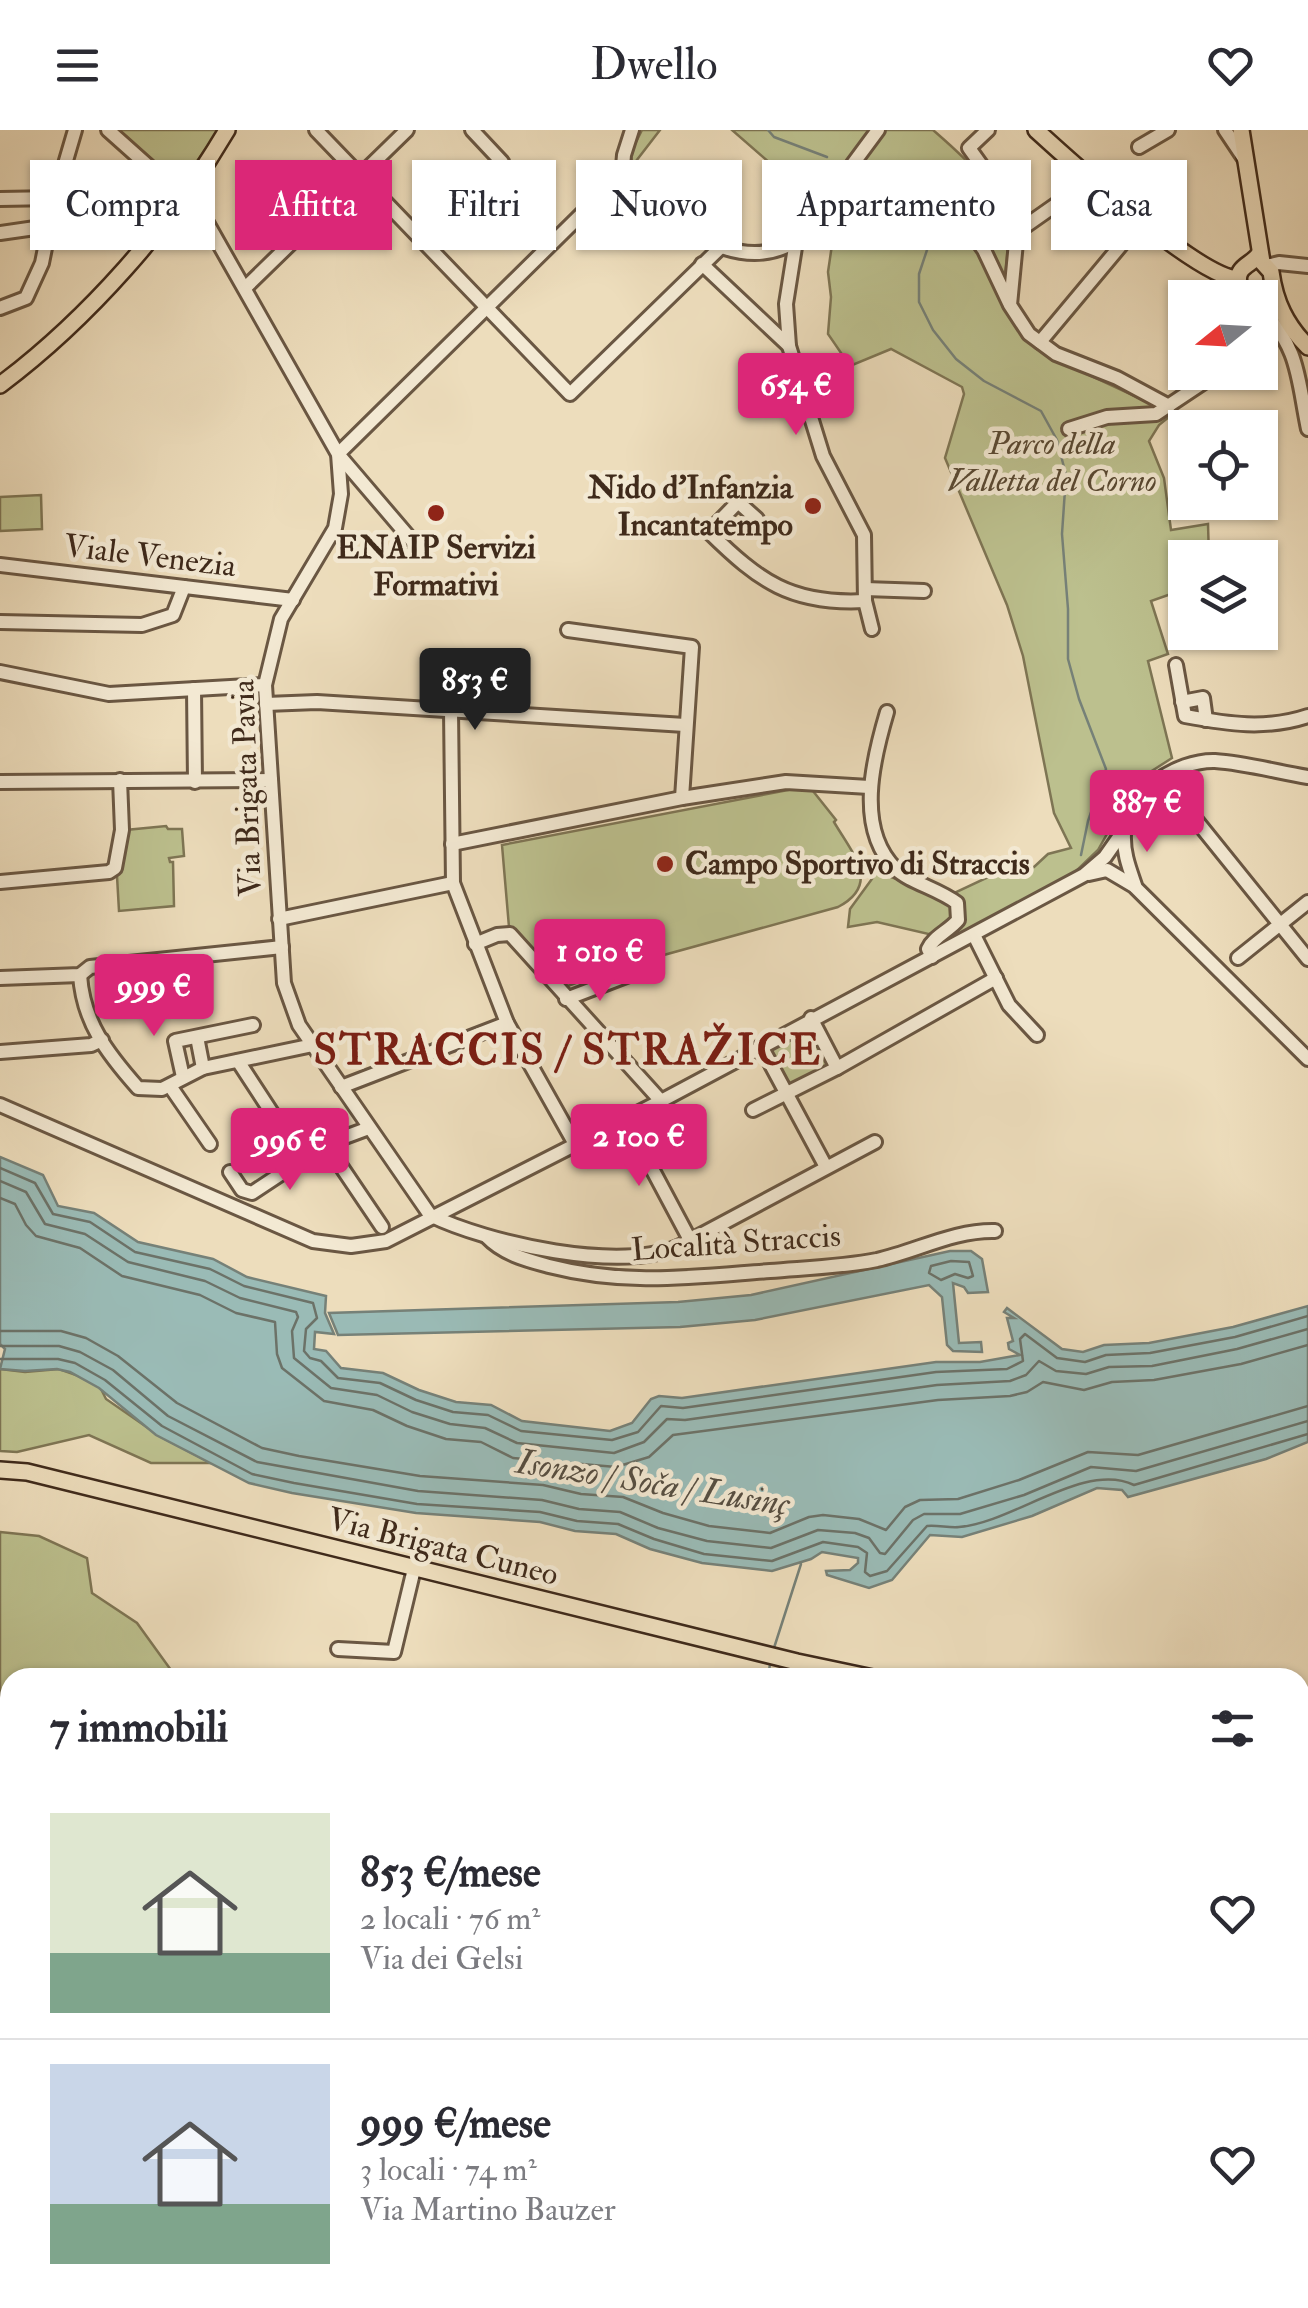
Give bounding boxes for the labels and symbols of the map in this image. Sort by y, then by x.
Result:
north arrow [1168,280,1278,390]
pin: 654 € [726,353,866,438]
park label: Parco della Valletta del Corno [947,424,1157,501]
place label: Nido d'Infanzia Incantatempo [587,468,794,545]
marker: Nido d'Infanzia Incantatempo [802,495,824,517]
marker: ENAIP Servizi Formativi [425,502,447,524]
street label: Viale Venezia [62,526,239,586]
place label: ENAIP Servizi Formativi [336,528,536,605]
pin: 853 € [405,648,545,733]
street label: Via Brigata Pavia [223,678,271,897]
pin: 887 € [1077,770,1217,855]
place label: Campo Sportivo di Straccis [685,844,1030,884]
marker: Campo Sportivo di Straccis [654,853,676,875]
pin: 1 010 € [508,919,692,1004]
pin: 999 € [84,954,224,1039]
district label: STRACCIS / STRAŽICE [313,1022,823,1077]
pin: 2 100 € [547,1104,731,1189]
pin: 996 € [220,1108,360,1193]
street label: Località Straccis [630,1216,842,1270]
water label: Isonzo / Soča / Lusinç [511,1439,794,1527]
street label: Via Brigata Cuneo [324,1499,562,1595]

